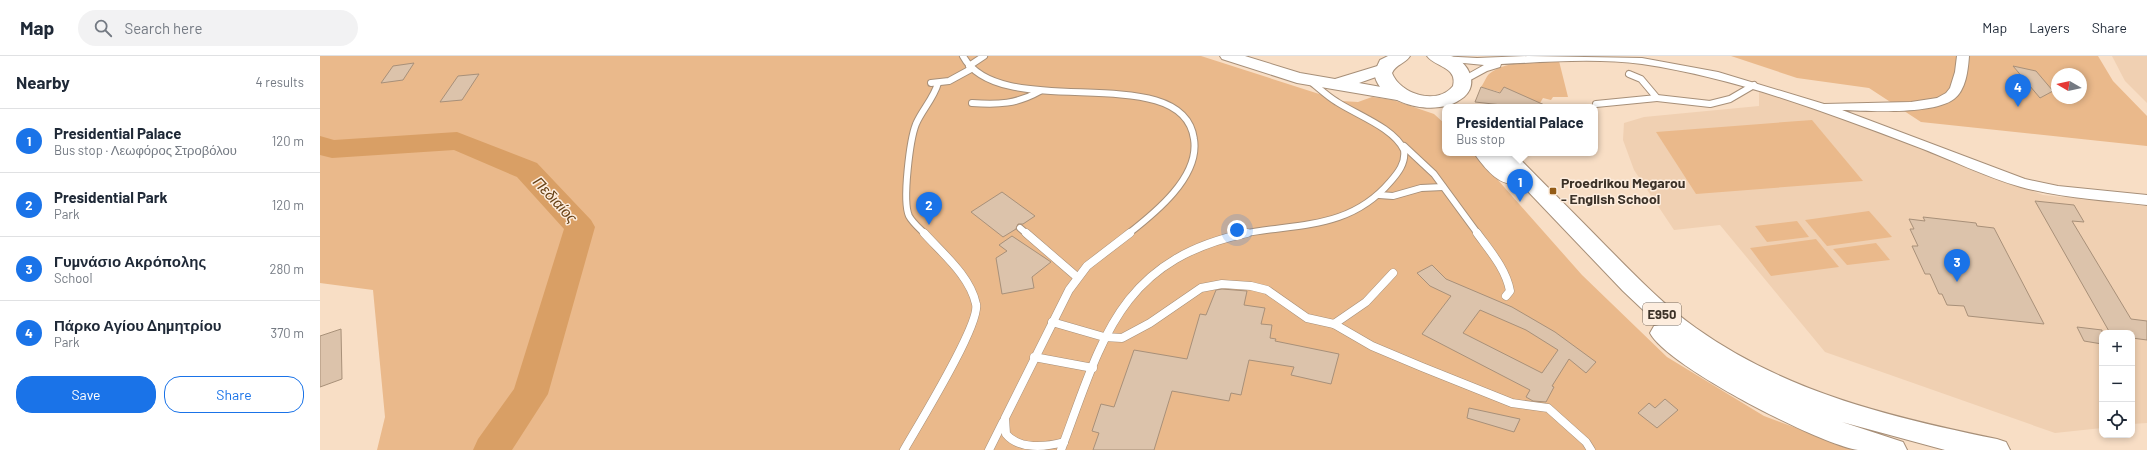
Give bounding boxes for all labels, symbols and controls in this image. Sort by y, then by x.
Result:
search box [78,10,358,46]
text: Map [20,16,54,39]
icon: search [92,17,114,39]
text: Search here [124,19,202,37]
text: Map [1982,19,2007,36]
text: Layers [2029,19,2070,36]
text: Share [2092,19,2127,36]
north arrow [2051,68,2087,104]
text: Nearby [16,72,70,92]
text: 4 results [256,74,304,90]
pin: 4 [2005,74,2031,107]
popup [1442,104,1598,156]
text: Presidential Palace [1456,113,1584,131]
text: Presidential Palace [54,124,181,142]
text: Bus stop [1456,131,1505,147]
text: 1 [27,133,31,149]
text: 120 m [272,133,304,149]
text: Bus stop · Λεωφόρος Στροβόλου [54,142,237,158]
pin: 1 [1507,169,1533,202]
water label: Πεδιαίος [530,172,582,227]
place label: Proedrikou Megarou - English School [1561,174,1685,207]
marker: Proedrikou Megarou - English School [1548,186,1558,196]
text: Presidential Park [54,188,167,206]
pin: 2 [916,192,942,225]
text: 2 [25,197,33,213]
text: 120 m [272,197,304,213]
text: Park [54,206,80,222]
your location [1227,220,1247,240]
pin: 3 [1944,249,1970,282]
text: Γυμνάσιο Ακρόπολης [54,252,206,270]
text: 3 [25,261,33,277]
text: 280 m [270,261,304,277]
text: School [54,270,92,286]
road number: E950 [1643,303,1681,325]
text: Πάρκο Αγίου Δημητρίου [54,316,222,334]
text: 4 [25,325,33,341]
text: 370 m [270,325,304,341]
map controls [2099,330,2135,438]
button: + [2099,330,2135,366]
text: Park [54,334,80,350]
button: − [2099,366,2135,402]
button: Save [16,376,156,413]
button: Share [164,376,304,413]
button: locate [2099,402,2135,438]

